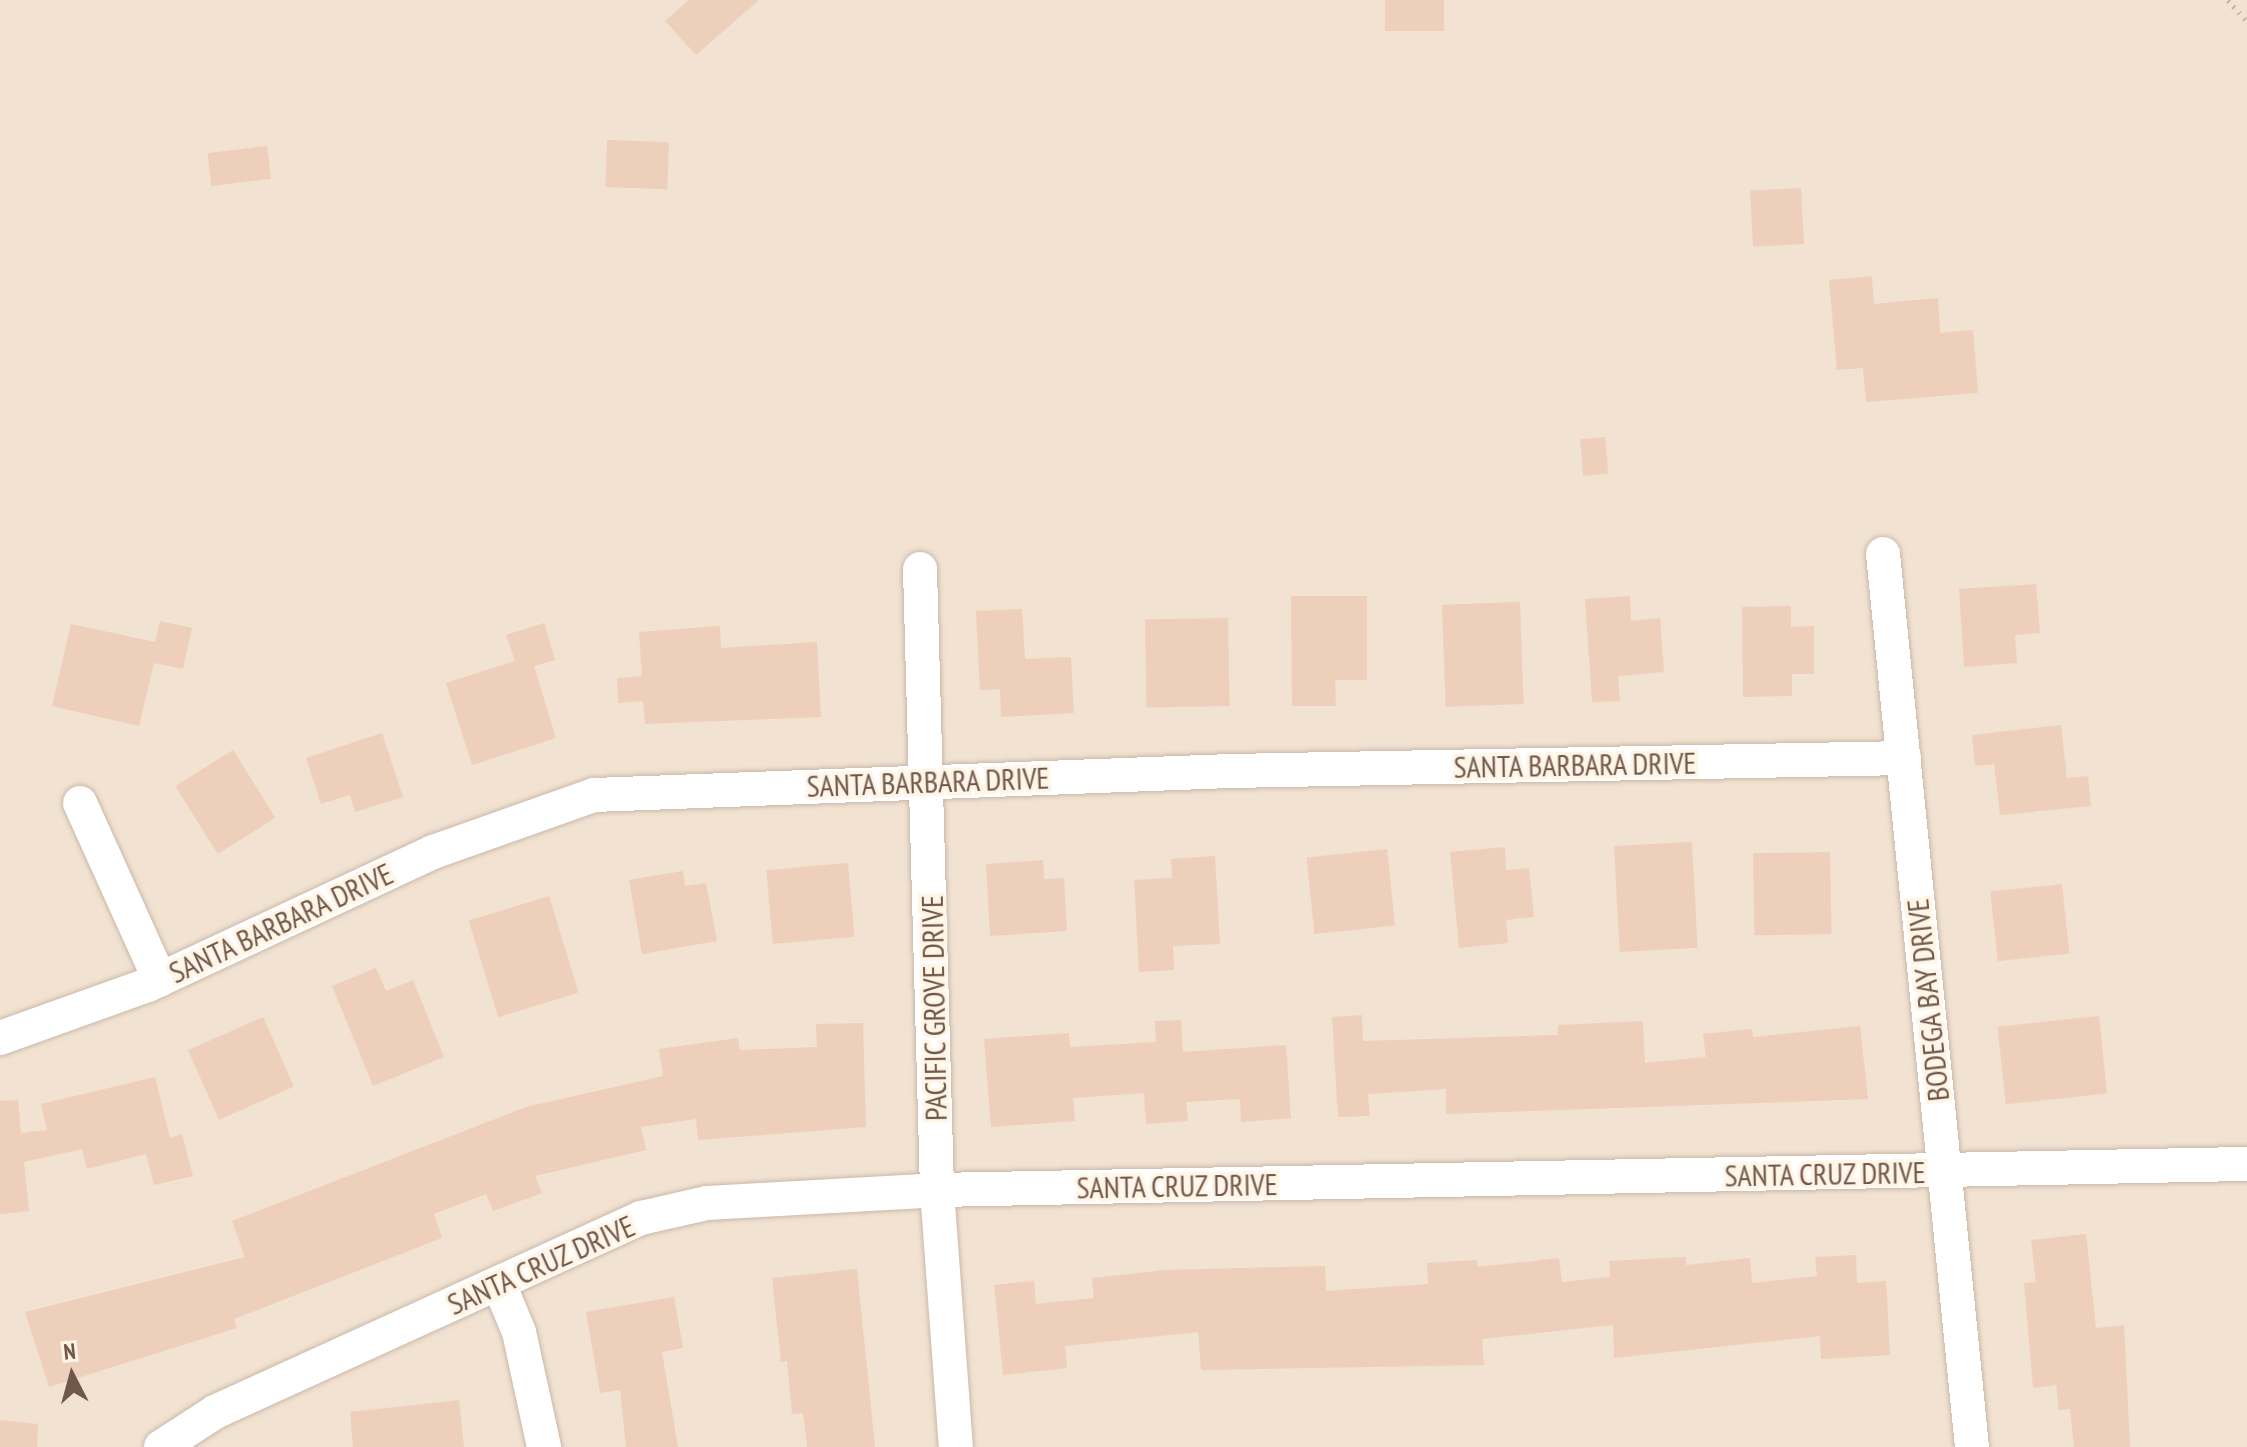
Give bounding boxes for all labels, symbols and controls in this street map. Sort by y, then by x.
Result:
street label: SANTA BARBARA DRIVE [1452,745,1698,785]
street label: SANTA BARBARA DRIVE [805,760,1051,804]
street label: SANTA BARBARA DRIVE [163,855,399,991]
street label: PACIFIC GROVE DRIVE [914,894,954,1122]
street label: BODEGA BAY DRIVE [1899,896,1957,1104]
street label: SANTA CRUZ DRIVE [1723,1154,1927,1194]
street label: SANTA CRUZ DRIVE [1075,1166,1279,1206]
street label: SANTA CRUZ DRIVE [441,1207,641,1323]
north arrow [32,1335,112,1415]
text: N [62,1337,77,1366]

